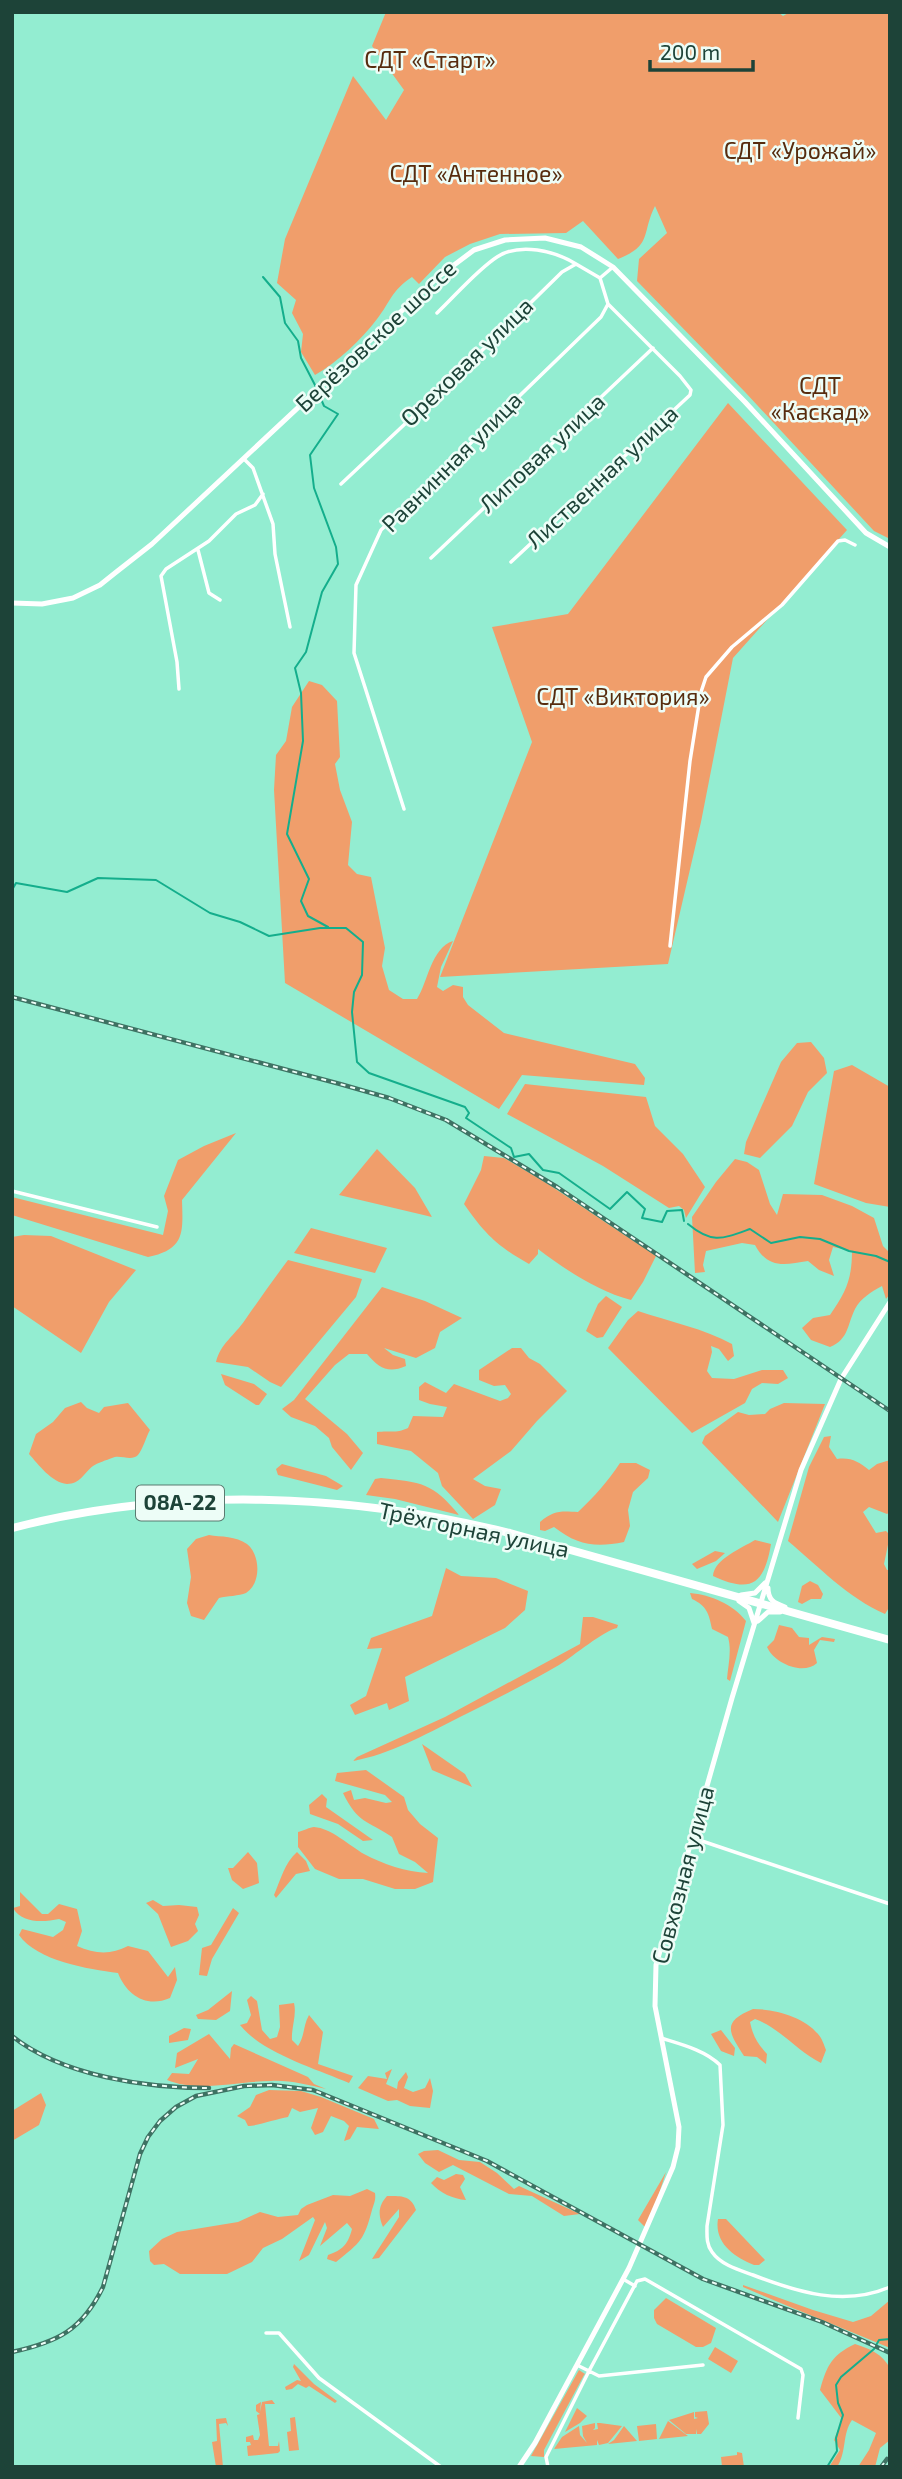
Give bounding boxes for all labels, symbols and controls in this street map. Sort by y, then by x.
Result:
scale bar [650,28,753,72]
text: 200 m [660,39,720,64]
park label: СДТ «Старт» [364,45,496,73]
park label: СДТ «Урожай» [724,136,876,164]
park label: СДТ «Антенное» [389,159,563,187]
street label: Берёзовское шоссе [289,253,462,417]
street label: Ореховая улица [394,291,539,432]
park label: СДТ «Каскад» [771,371,869,425]
street label: Равнинная улица [375,385,528,538]
street label: Липовая улица [472,387,611,519]
street label: Лиственная улица [520,399,684,555]
park label: СДТ «Виктория» [536,682,710,710]
road number: 08А-22 [136,1486,224,1520]
street label: Трёхгорная улица [376,1495,572,1564]
street label: Совхозная улица [645,1783,720,1967]

